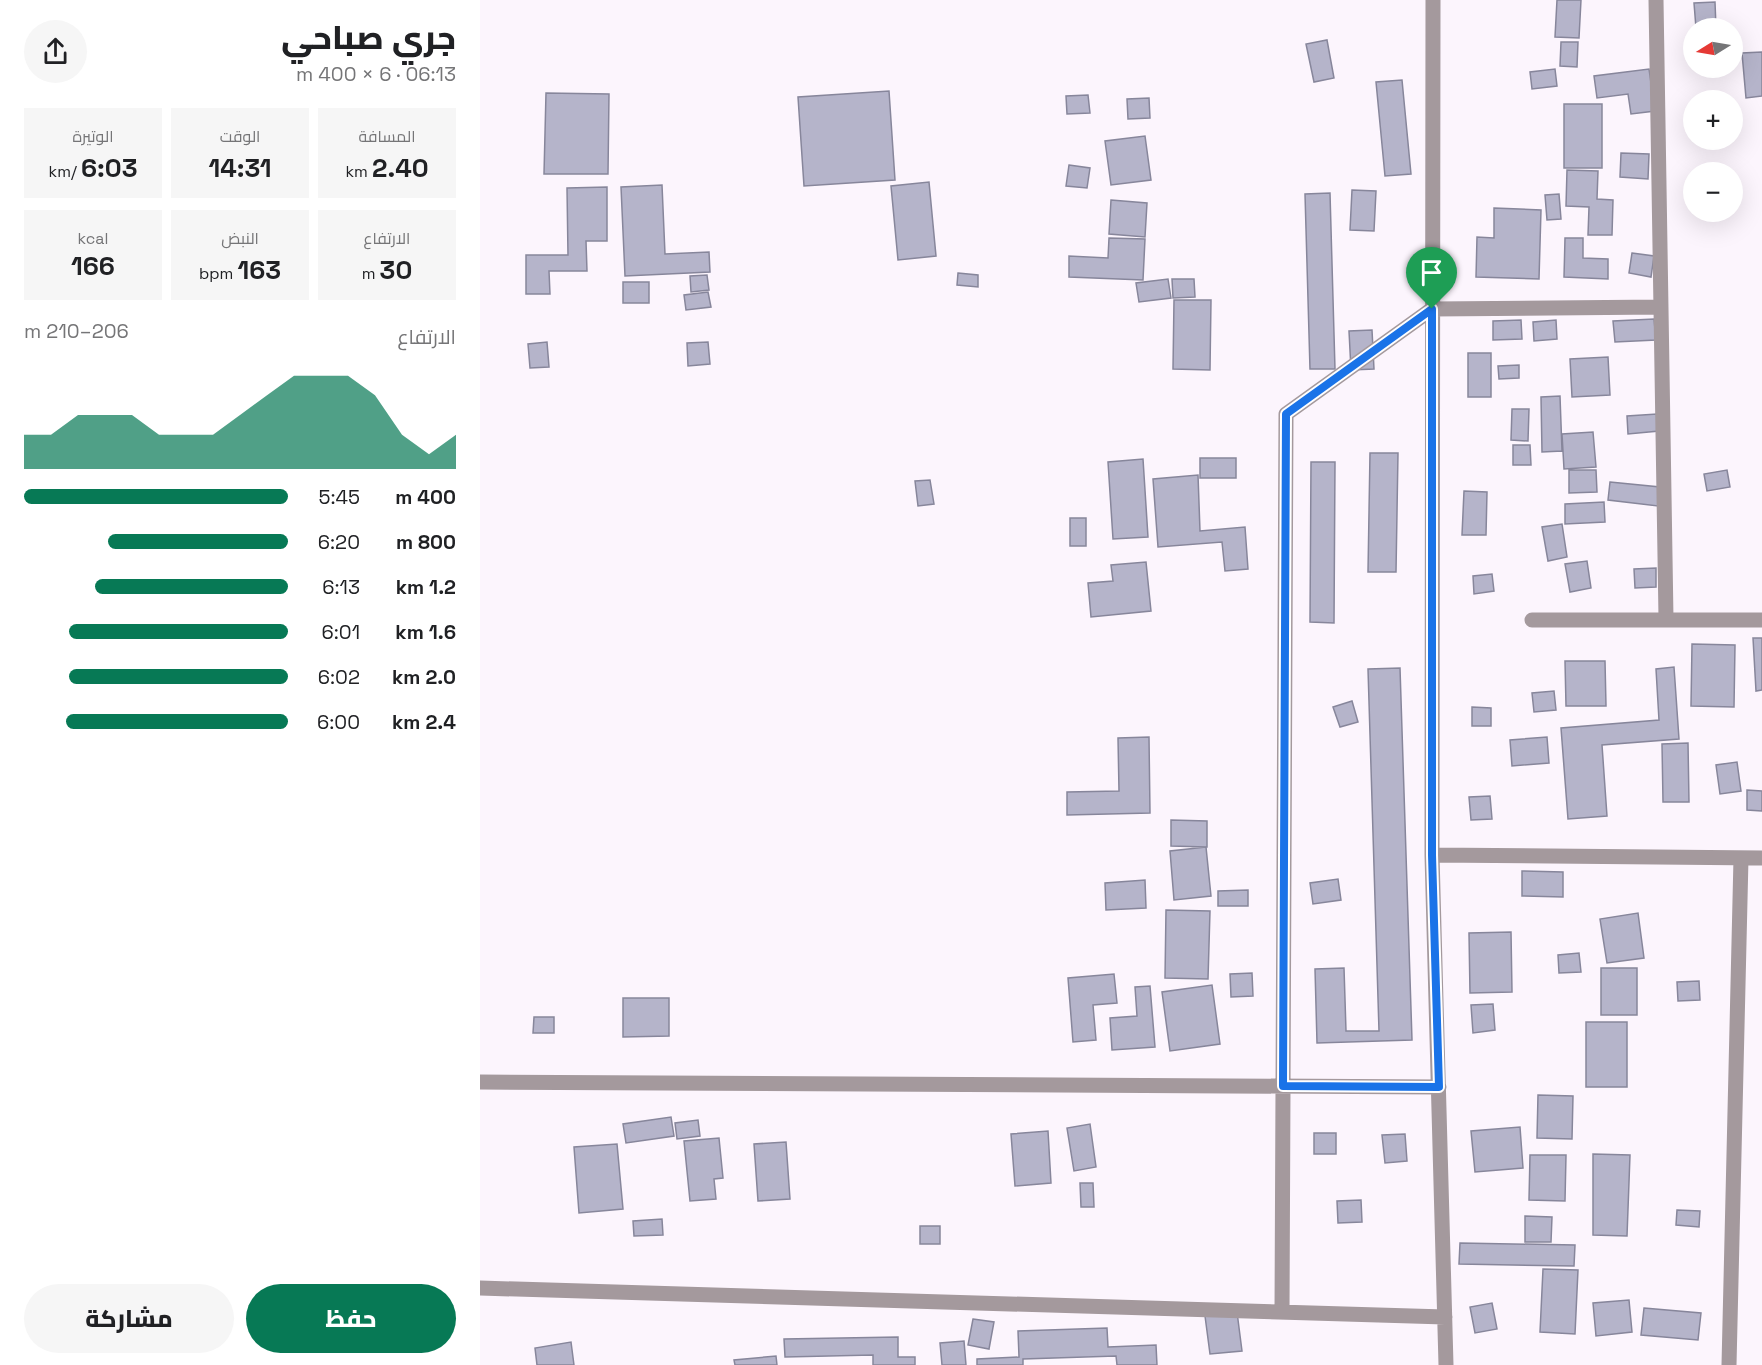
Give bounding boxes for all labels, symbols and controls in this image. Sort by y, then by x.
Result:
text: جري صباحي [281,17,456,59]
north arrow [1683,18,1743,78]
map controls [1683,18,1743,222]
button: share [24,20,87,83]
text: 06:13 · 6 × 400 m [296,61,456,87]
button: + [1683,90,1743,150]
text: الوتيرة [72,126,114,147]
text: الوقت [220,126,260,147]
text: المسافة [359,126,415,147]
text: 6:03 [81,151,137,185]
text: 14:31 [208,151,272,185]
text: 2.40 [372,151,429,185]
text: /km [49,161,81,182]
text: km [345,161,372,182]
button: − [1683,162,1743,222]
text: kcal [78,228,108,249]
text: النبض [221,228,259,249]
text: الارتفاع [364,228,410,249]
pin [1406,247,1457,309]
text: 166 [71,249,115,283]
text: 163 [237,253,281,287]
text: 30 [380,253,412,287]
icon: arrive [1415,256,1448,289]
text: bpm [199,263,237,284]
text: m [362,263,380,284]
text: 206–210 m [24,318,129,344]
text: الارتفاع [397,324,456,350]
text: 5:45 [318,484,360,510]
text: 400 m [395,484,456,510]
text: 6:20 [318,529,360,555]
text: 800 m [396,529,456,555]
text: 6:13 [322,574,360,600]
text: 1.2 km [396,574,456,600]
text: 6:01 [322,619,360,645]
text: 1.6 km [395,619,456,645]
text: 6:02 [318,664,360,690]
text: 2.0 km [392,664,456,690]
text: 6:00 [317,709,360,735]
text: 2.4 km [392,709,456,735]
button: مشاركة [24,1284,234,1353]
button: حفظ [246,1284,456,1353]

